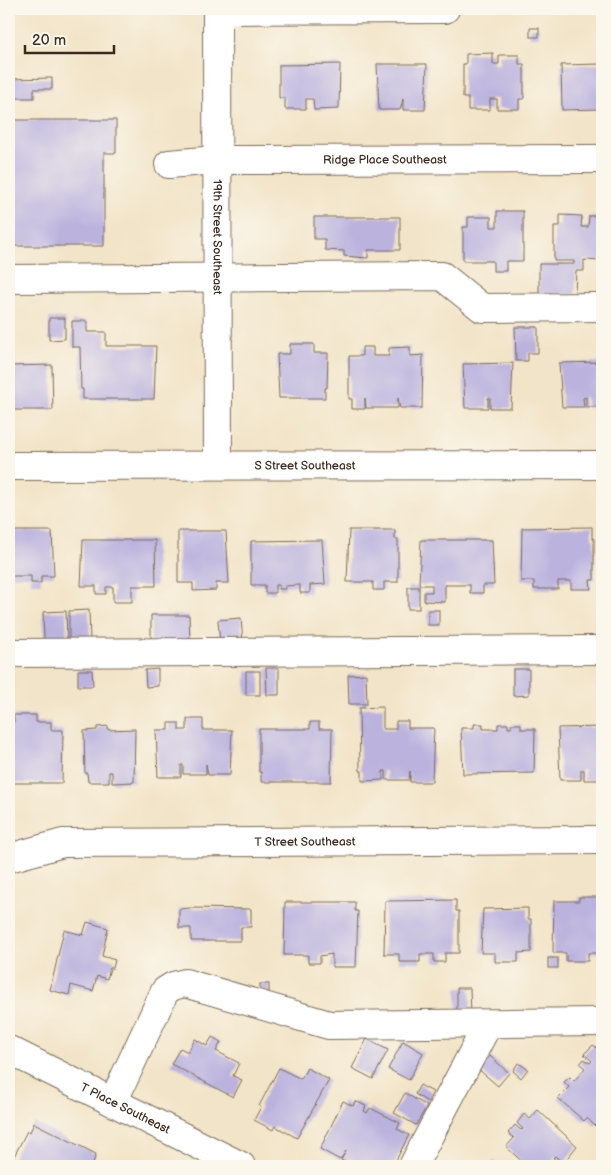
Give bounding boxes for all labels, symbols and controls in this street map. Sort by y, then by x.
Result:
scale bar [25,22,114,54]
text: 20 m [32,31,66,50]
street label: Ridge Place Southeast [323,152,447,167]
street label: 19th Street Southeast [210,179,225,295]
street label: S Street Southeast [255,458,356,473]
street label: T Street Southeast [255,834,356,849]
street label: T Place Southeast [78,1079,173,1137]

